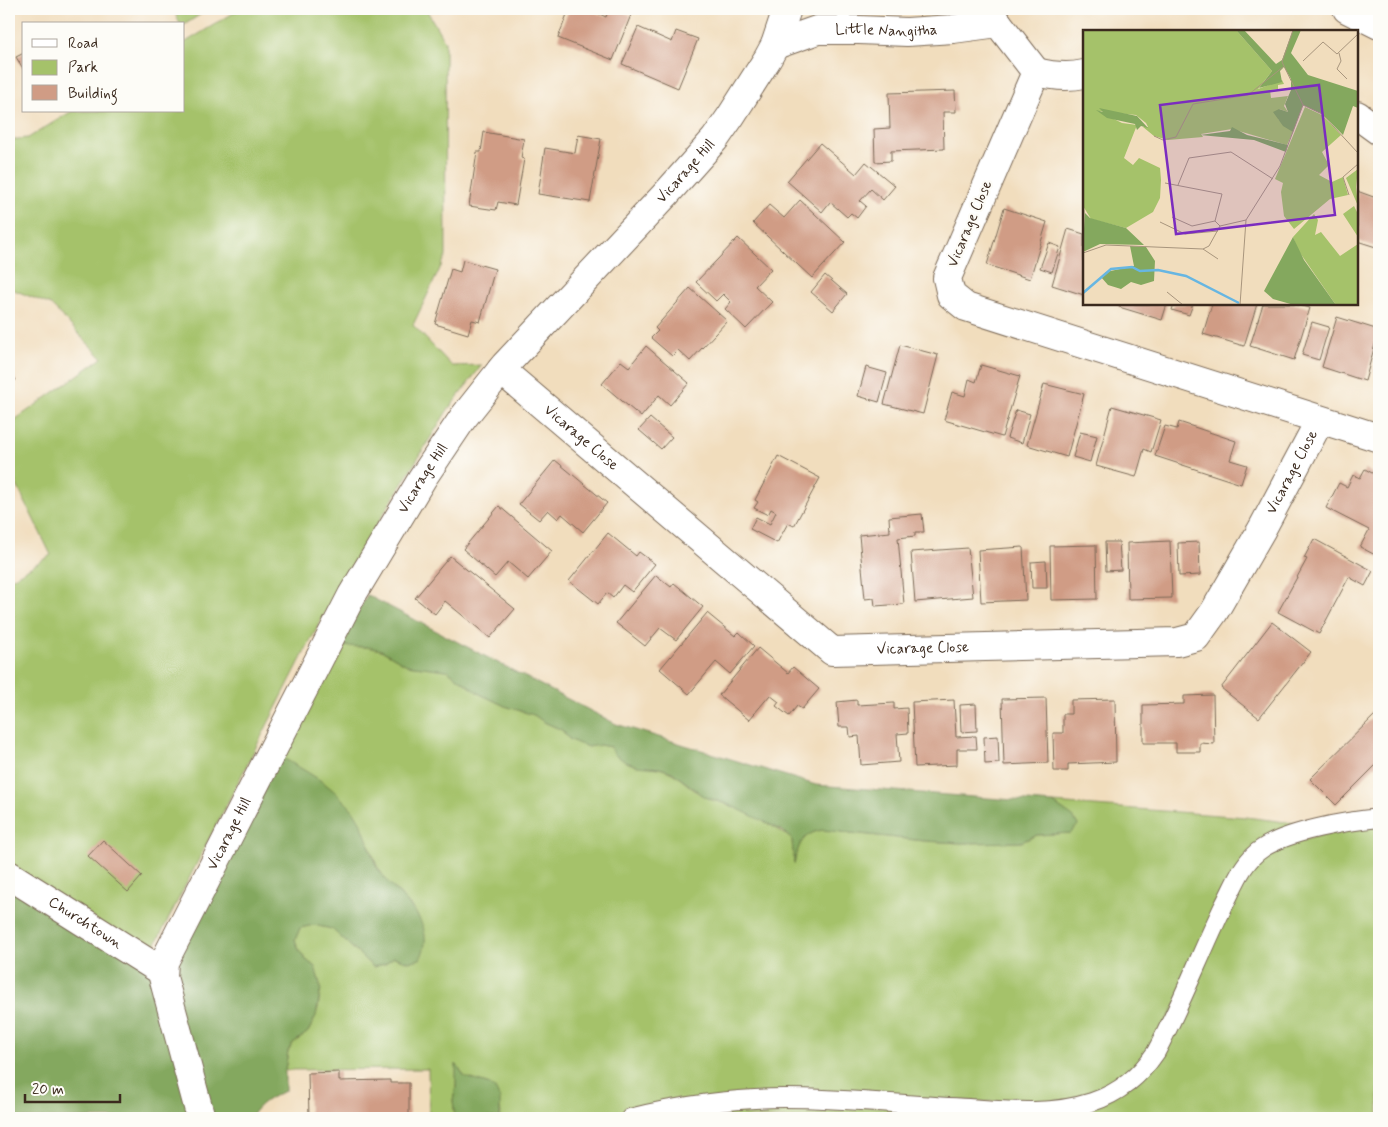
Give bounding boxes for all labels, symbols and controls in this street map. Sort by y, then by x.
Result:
street label: Little Nangitha [835,20,938,42]
legend [22,22,185,112]
inset map [1083,30,1358,305]
text: Road [68,34,98,54]
text: Park [68,58,98,78]
text: Building [68,84,118,105]
street label: Vicarage Hill [652,135,720,208]
street label: Vicarage Close [943,178,997,270]
street label: Vicarage Close [539,400,623,476]
street label: Vicarage Close [1262,427,1323,518]
street label: Vicarage Hill [393,440,453,517]
street label: Vicarage Close [876,637,969,660]
street label: Vicarage Hill [203,794,257,874]
street label: Churchtown [44,892,126,954]
scale bar [25,1072,120,1104]
text: 20 m [32,1080,64,1100]

